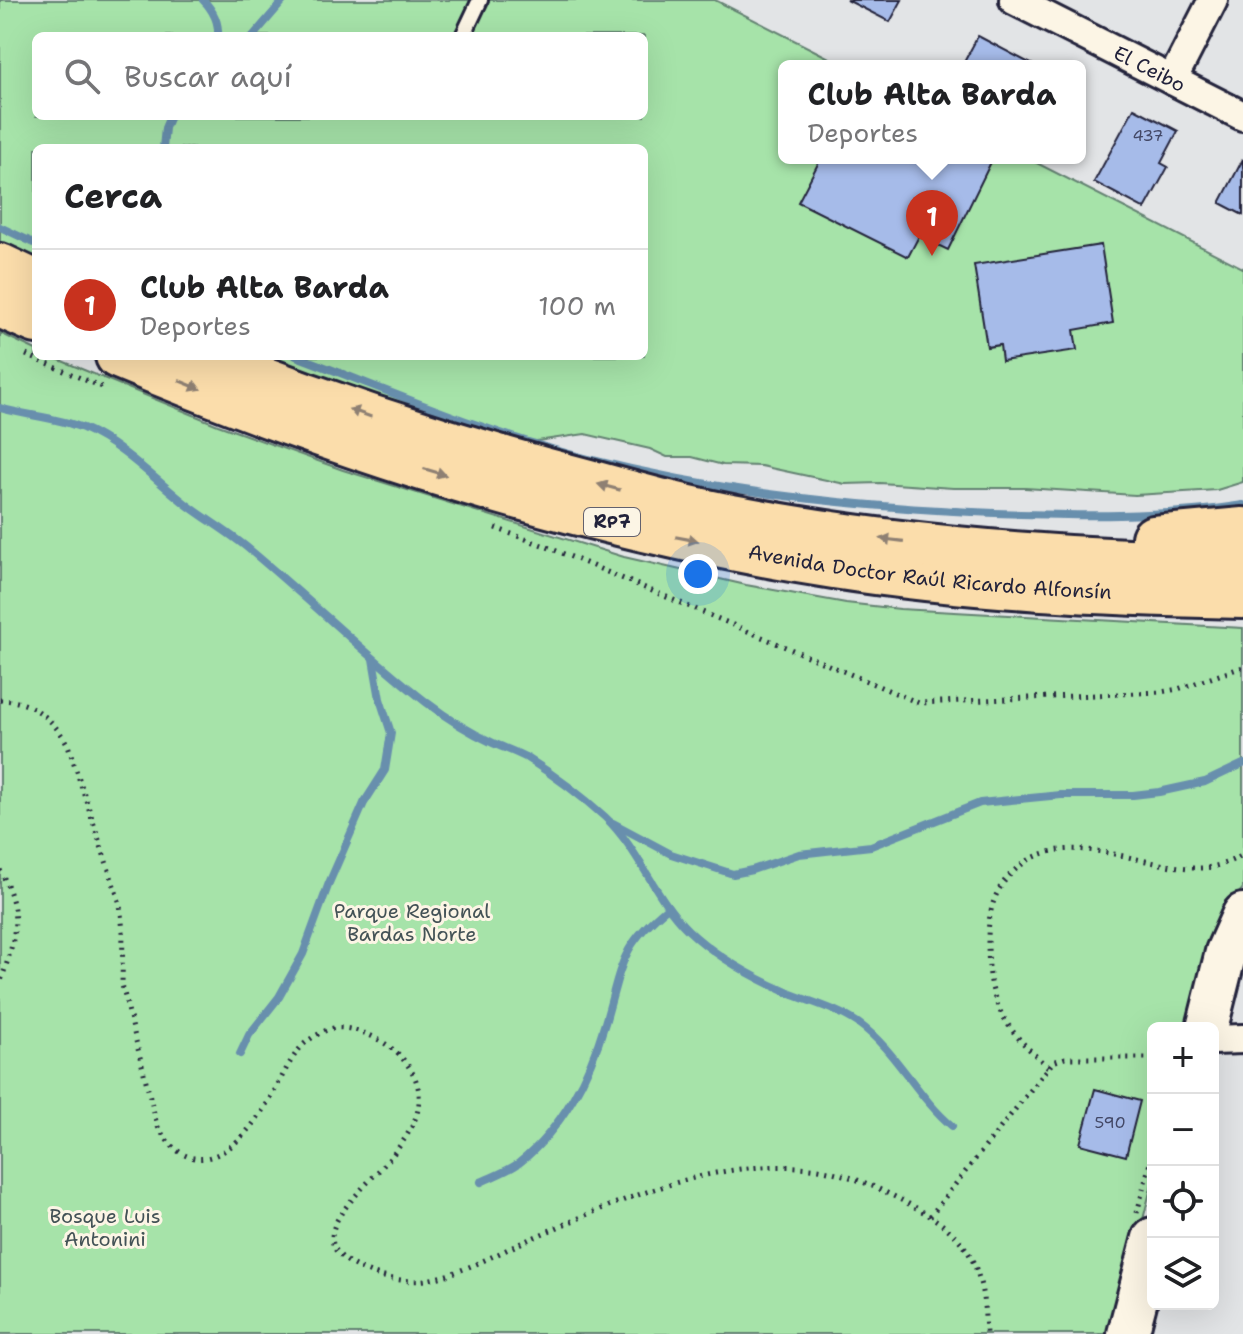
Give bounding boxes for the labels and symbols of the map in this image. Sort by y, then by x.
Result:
street label: El Ceibo [1109,40,1190,98]
house number: 437 [1132,125,1164,146]
pin: 1 [906,190,958,256]
one-way arrow [178,379,202,392]
one-way arrow [347,407,371,419]
one-way arrow [424,466,448,479]
one-way arrow [596,481,621,493]
road number: RP7 [584,508,640,536]
one-way arrow [674,533,699,546]
one-way arrow [879,533,904,546]
street label: Avenida Doctor Raúl Ricardo Alfonsín [746,538,1112,605]
your location [678,554,718,594]
park label: Parque Regional Bardas Norte [334,898,490,947]
house number: 590 [1094,1112,1126,1133]
park label: Bosque Luis Antonini [49,1203,161,1252]

